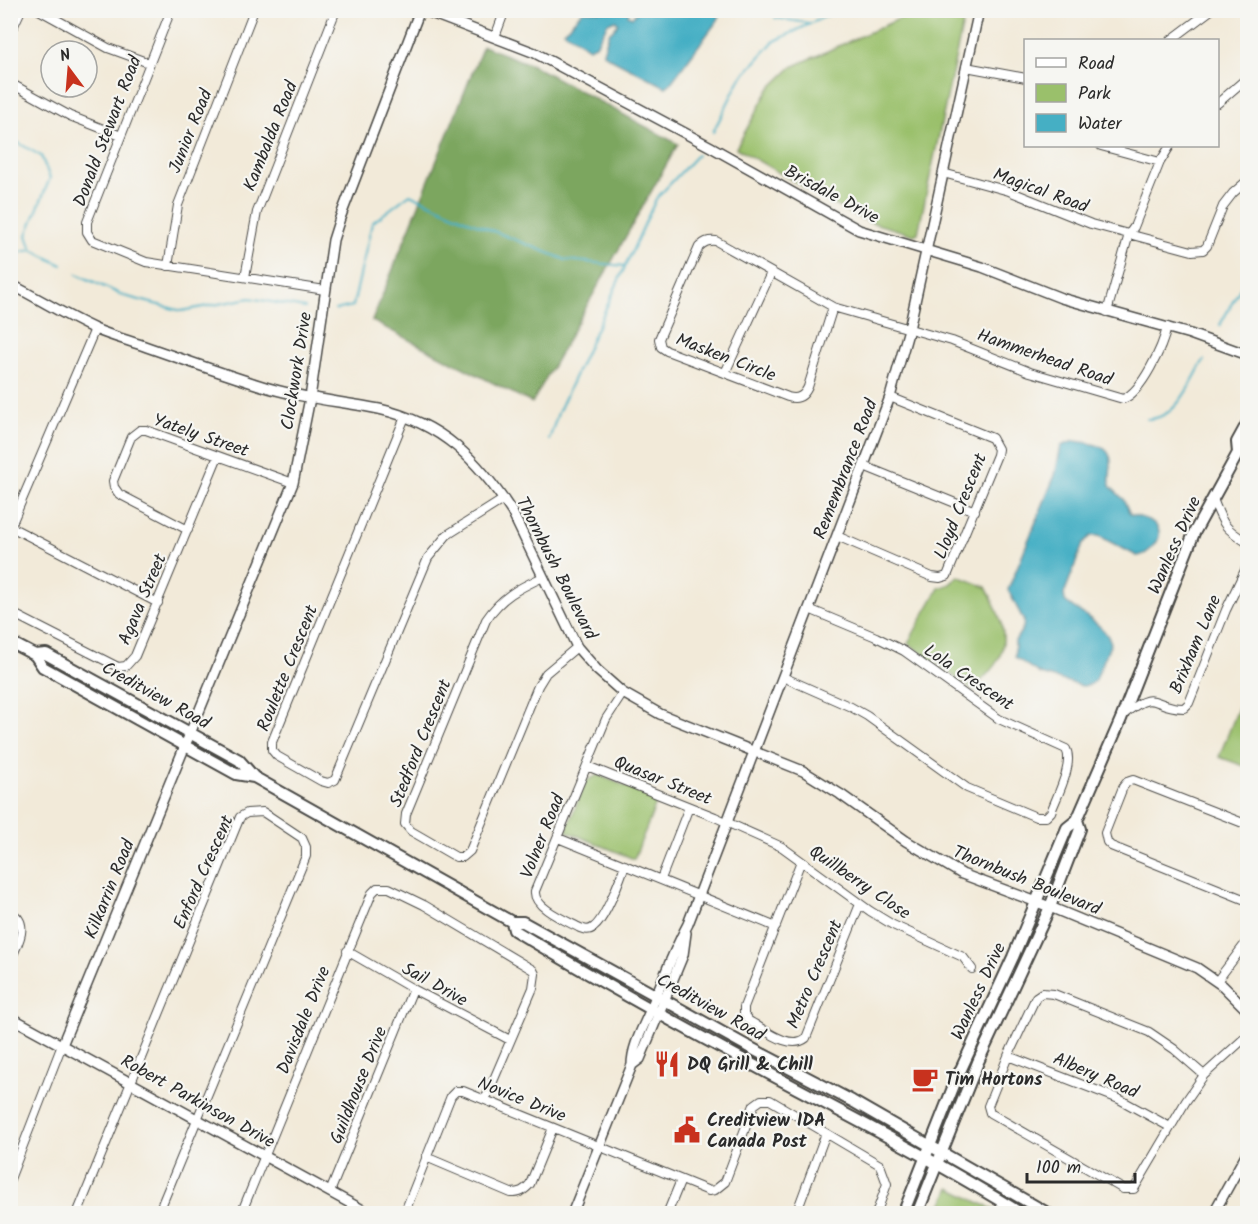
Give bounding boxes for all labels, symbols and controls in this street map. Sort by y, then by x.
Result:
north arrow [39,39,99,99]
legend [1024,39,1219,147]
text: N [57,43,74,69]
text: Road [1078,50,1115,79]
street label: Donald Stewart Road [66,51,151,211]
street label: Kambalda Road [236,76,307,196]
text: Park [1078,80,1111,109]
street label: Junior Road [161,84,222,178]
text: Water [1078,110,1123,139]
street label: Brisdale Drive [779,158,884,233]
street label: Magical Road [989,161,1093,222]
street label: Clockwork Drive [274,310,321,432]
street label: Hammerhead Road [973,322,1117,396]
street label: Masken Circle [671,326,780,391]
street label: Remembrance Road [806,394,887,544]
street label: Yately Street [149,406,253,467]
street label: Lloyd Crescent [927,448,996,564]
street label: Thornbush Boulevard [507,492,605,646]
street label: Wanless Drive [1141,492,1210,599]
street label: Agava Street [111,548,176,650]
street label: Brixham Lane [1163,591,1230,699]
street label: Roulette Crescent [250,600,327,736]
street label: Lola Crescent [917,637,1020,720]
street label: Creditview Road [96,654,216,739]
street label: Stedford Crescent [382,674,461,812]
street label: Quasar Street [609,749,717,815]
street label: Volner Road [513,789,574,883]
street label: Enford Crescent [166,810,243,934]
street label: Kilkarrin Road [77,834,144,944]
street label: Quillberry Close [802,838,916,928]
street label: Thornbush Boulevard [948,838,1106,925]
street label: Metro Crescent [779,915,852,1034]
street label: Wanless Drive [944,938,1015,1045]
street label: Sail Drive [396,955,473,1015]
street label: Davisdale Drive [270,962,339,1079]
street label: Creditview Road [651,966,771,1051]
street label: Guildhouse Drive [323,1022,396,1149]
street label: Albery Road [1048,1045,1144,1108]
street label: Robert Parkinson Drive [115,1048,280,1157]
restaurant icon: DQ Grill & Chill [652,1049,682,1079]
place label: DQ Grill & Chill [687,1051,813,1080]
cafe icon: Tim Hortons [910,1064,940,1094]
place label: Tim Hortons [945,1066,1043,1095]
street label: Novice Drive [473,1070,570,1131]
place label: Creditview IDA Canada Post [707,1107,826,1157]
public building icon: Creditview IDA Canada Post [672,1115,702,1145]
scale bar [1027,1146,1135,1184]
text: 100 m [1036,1154,1081,1183]

